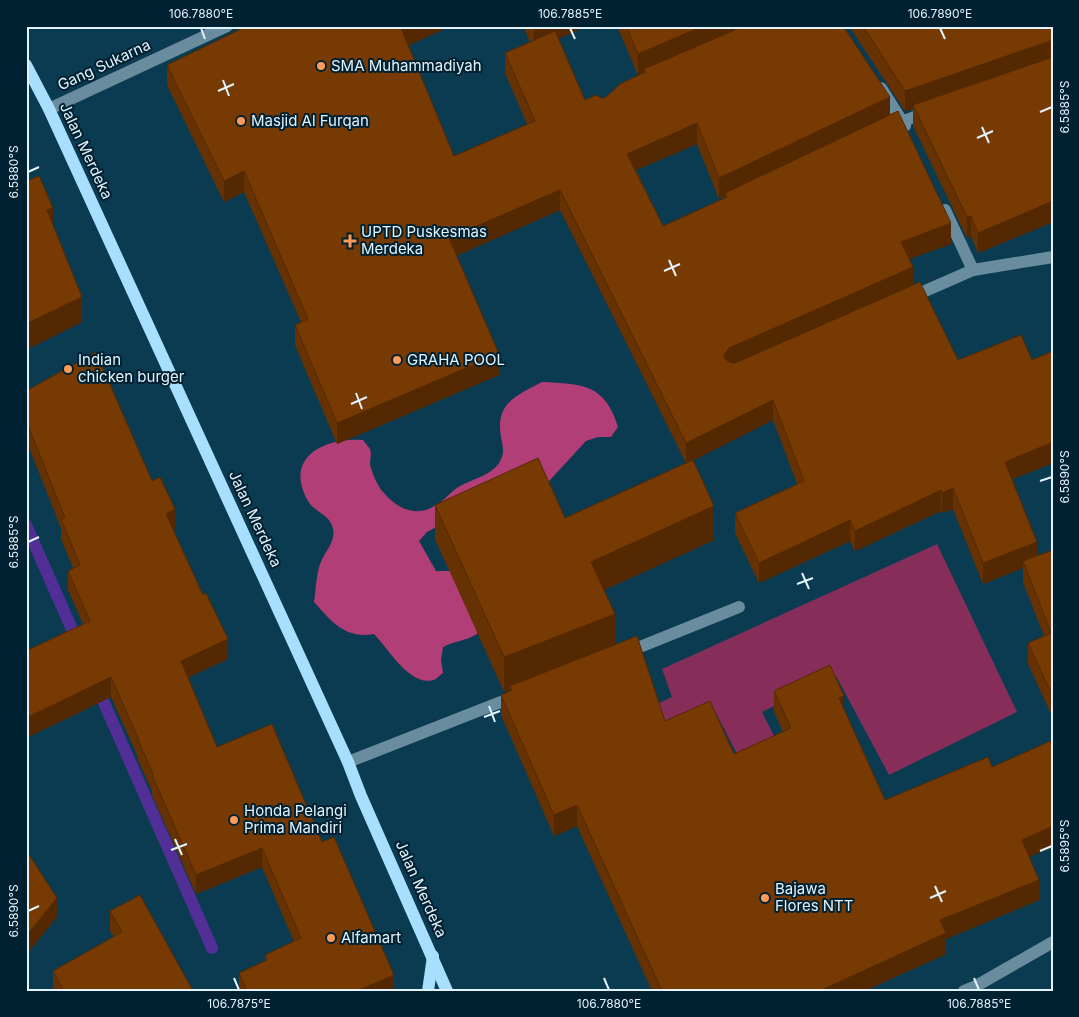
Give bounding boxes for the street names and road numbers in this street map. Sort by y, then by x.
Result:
street label: Gang Sukarna [54,35,153,94]
street label: Jalan Merdeka [56,99,117,202]
street label: Jalan Merdeka [225,467,286,570]
street label: Jalan Merdeka [392,837,451,940]

